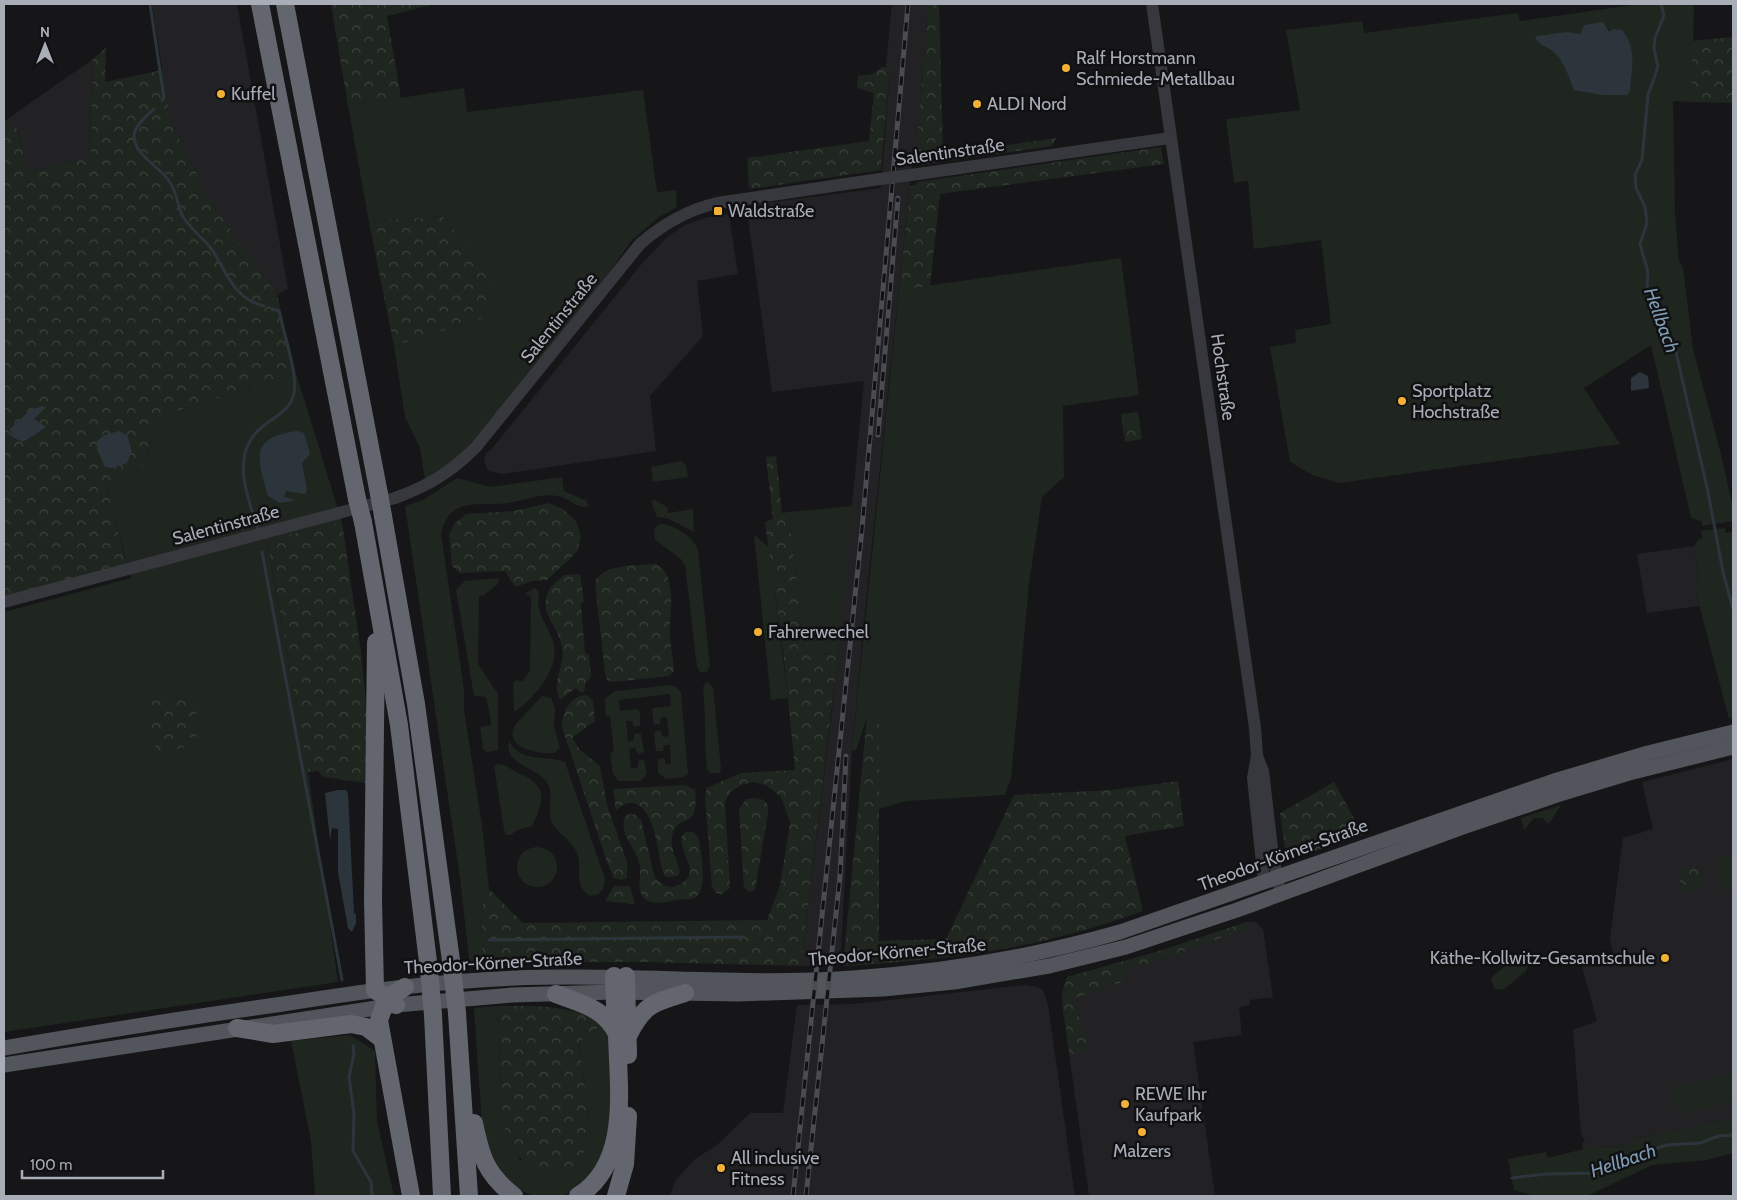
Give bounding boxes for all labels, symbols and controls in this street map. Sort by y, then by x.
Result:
north arrow [20,20,70,70]
text: N [40,23,50,41]
place label: Ralf Horstmann Schmiede-Metallbau [1076,47,1235,90]
marker: Ralf Horstmann Schmiede-Metallbau [1060,62,1072,74]
place label: Kuffel [231,83,276,105]
marker: Kuffel [215,88,227,100]
place label: ALDI Nord [987,93,1067,115]
marker: ALDI Nord [971,98,983,110]
street label: Salentinstraße [894,133,1006,171]
place label: Waldstraße [728,200,814,222]
marker: Waldstraße [712,205,724,217]
street label: Salentinstraße [516,268,602,368]
water label: Hellbach [1639,284,1684,356]
street label: Hochstraße [1206,332,1240,422]
place label: Sportplatz Hochstraße [1412,380,1500,423]
marker: Sportplatz Hochstraße [1396,395,1408,407]
street label: Salentinstraße [170,500,282,550]
place label: Fahrerwechel [768,621,869,643]
marker: Fahrerwechel [752,626,764,638]
street label: Theodor-Körner-Straße [1195,814,1371,896]
street label: Theodor-Körner-Straße [807,933,987,971]
street label: Theodor-Körner-Straße [403,947,583,979]
place label: Käthe-Kollwitz-Gesamtschule [1430,947,1655,969]
marker: Käthe-Kollwitz-Gesamtschule [1659,952,1671,964]
place label: REWE Ihr Kaufpark [1135,1083,1207,1126]
marker: REWE Ihr Kaufpark [1119,1098,1131,1110]
marker: Malzers [1136,1126,1148,1138]
water label: Hellbach [1587,1139,1659,1182]
place label: Malzers [1113,1140,1171,1162]
place label: All inclusive Fitness [731,1147,819,1190]
scale bar [22,1148,164,1180]
text: 100 m [30,1156,72,1174]
marker: All inclusive Fitness [715,1162,727,1174]

